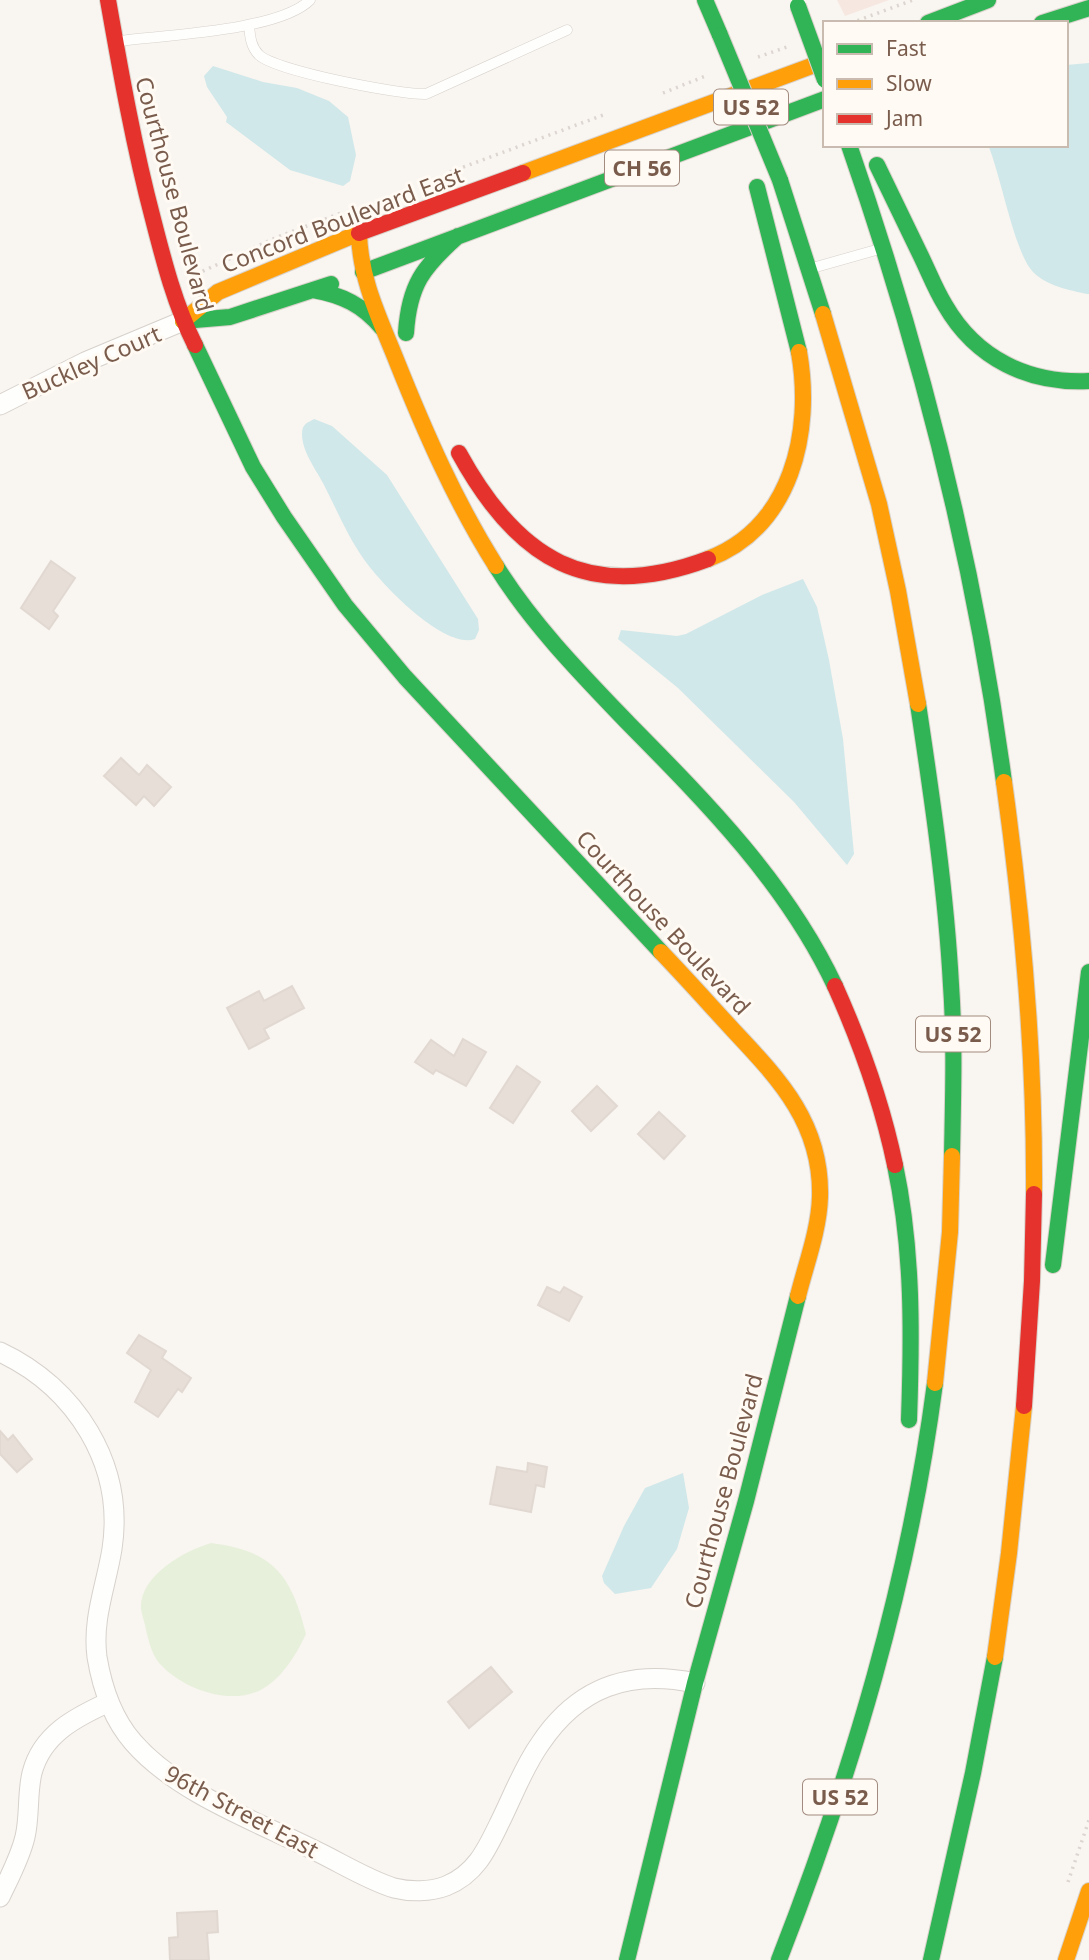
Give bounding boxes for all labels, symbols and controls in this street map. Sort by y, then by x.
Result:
legend [823,21,1068,147]
text: Fast [886,34,927,62]
text: Slow [886,69,932,97]
street label: Courthouse Boulevard [128,73,222,315]
road number: US 52 [714,90,788,124]
text: Jam [884,104,923,132]
road number: CH 56 [605,150,679,186]
street label: Concord Boulevard East [216,158,468,280]
street label: Buckley Court [16,317,166,407]
street label: Courthouse Boulevard [570,823,758,1021]
road number: US 52 [916,1016,990,1052]
street label: Courthouse Boulevard [676,1370,770,1612]
street label: 96th Street East [159,1757,325,1865]
road number: US 52 [803,1780,877,1814]

